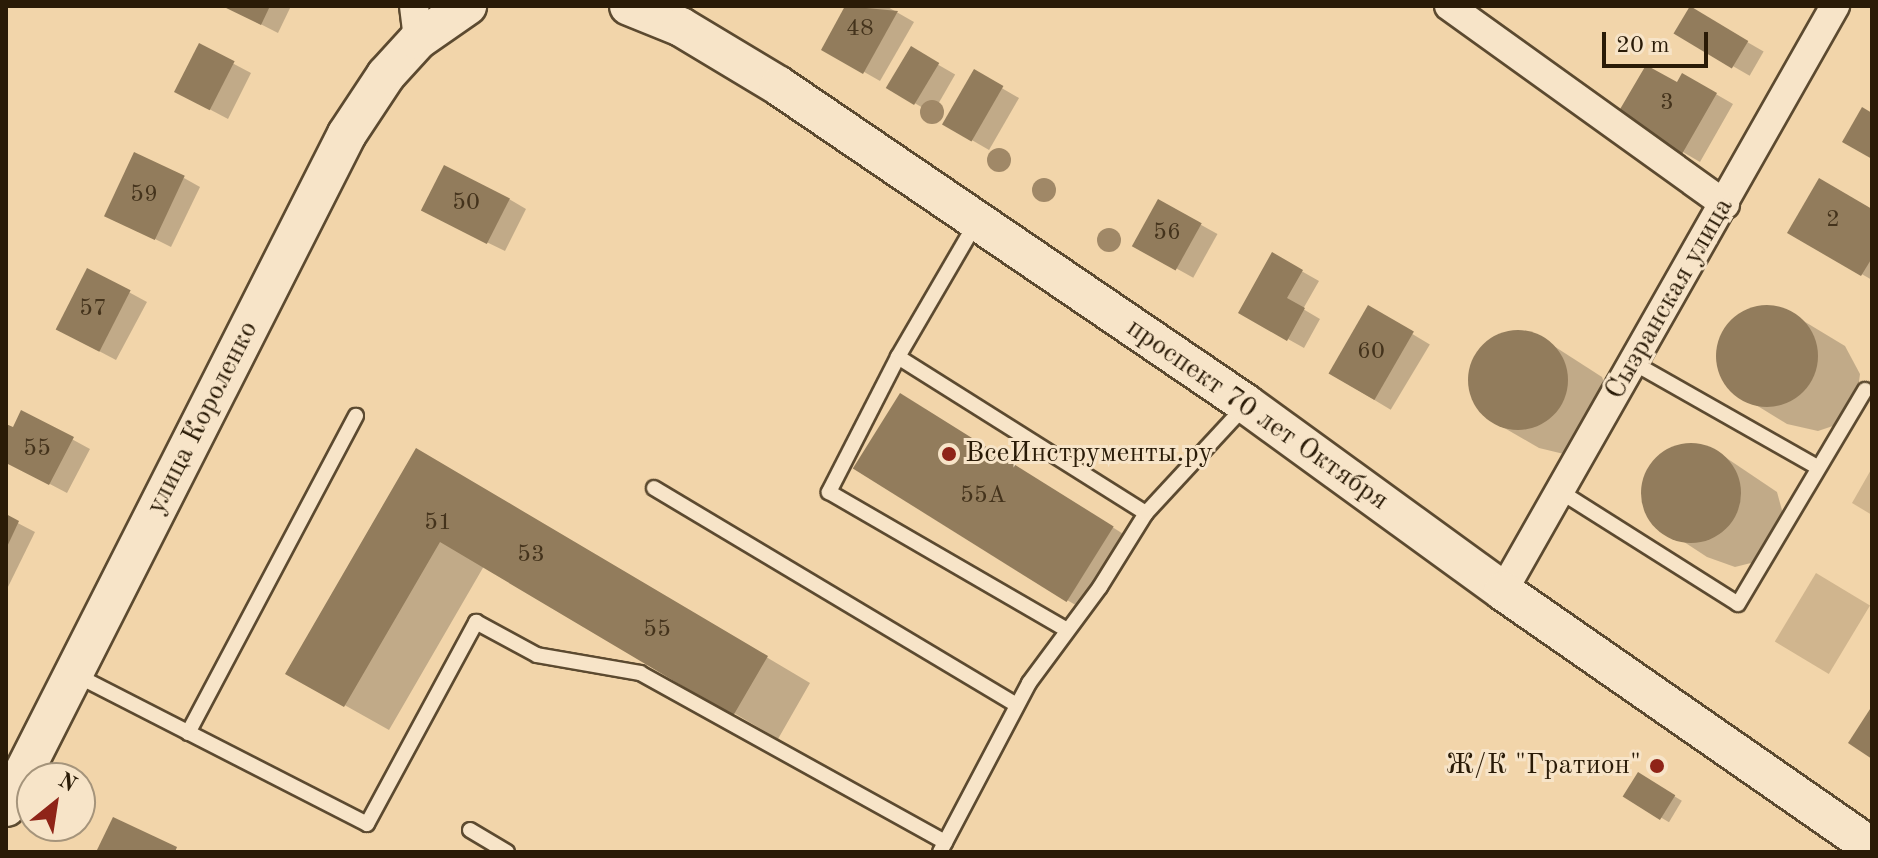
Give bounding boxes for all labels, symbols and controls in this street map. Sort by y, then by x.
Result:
house number: 48 [846,16,874,44]
scale bar [1606,16,1712,66]
text: 20 m [1616,34,1670,58]
house number: 3 [1660,90,1674,118]
house number: 59 [130,182,158,210]
house number: 50 [452,190,480,218]
street label: Сызранская улица [1599,192,1741,406]
house number: 2 [1826,207,1840,235]
house number: 56 [1153,220,1181,248]
house number: 57 [79,296,107,324]
street label: проспект 70 лет Октября [1120,312,1394,518]
street label: улица Короленко [140,316,266,520]
house number: 60 [1357,339,1385,367]
house number: 55 [23,436,51,464]
place label: ВсеИнструменты.ру [965,437,1213,471]
marker: ВсеИнструменты.ру [940,445,958,463]
house number: 55А [960,483,1006,511]
house number: 51 [424,510,452,538]
house number: 53 [517,542,545,570]
house number: 55 [643,617,671,645]
place label: Ж/К "Гратион" [1446,749,1641,783]
marker: Ж/К "Гратион" [1648,757,1666,775]
north arrow [16,762,96,842]
text: N [54,769,80,797]

